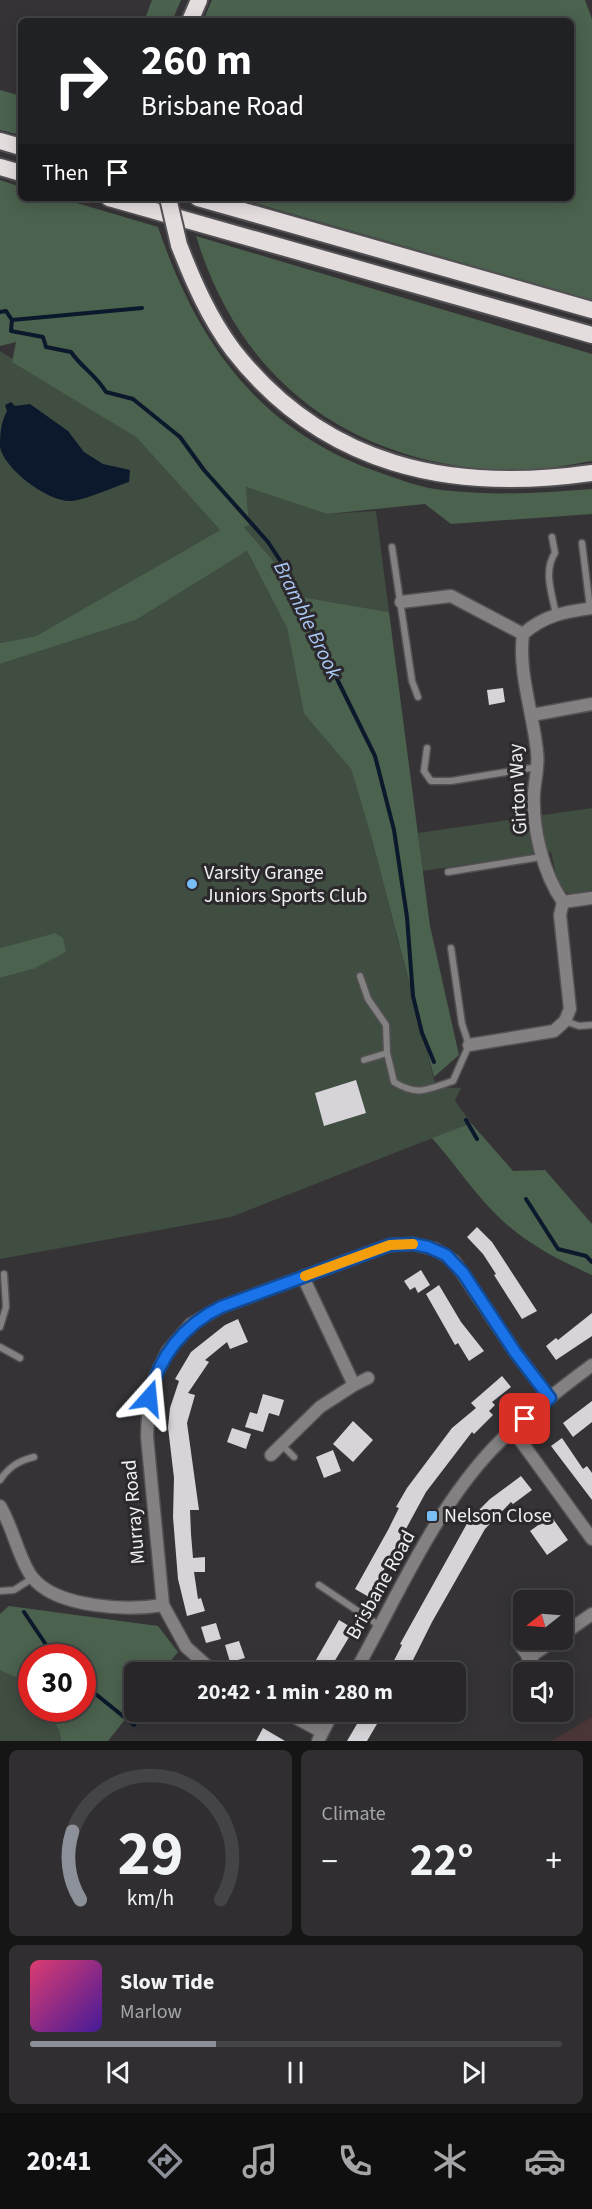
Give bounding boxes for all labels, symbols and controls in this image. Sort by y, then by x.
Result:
text: 260 m [141,31,252,91]
icon: right [42,42,120,120]
text: Brisbane Road [141,87,304,126]
icon: arrive [101,156,134,189]
text: Then [42,157,89,189]
water label: Bramble Brook [266,556,350,685]
street label: Girton Way [502,742,534,835]
place label: Varsity Grange Juniors Sports Club [204,859,367,910]
marker: Varsity Grange Juniors Sports Club [185,877,199,891]
position arrow [117,1366,181,1430]
pin [499,1393,550,1444]
icon: arrive [508,1402,541,1435]
street label: Murray Road [115,1458,153,1566]
place label: Nelson Close [444,1502,552,1530]
marker: Nelson Close [425,1509,439,1523]
street label: Brisbane Road [340,1525,422,1645]
north arrow [513,1590,573,1650]
map controls [513,1590,573,1722]
speed limit sign: 30 [18,1644,96,1722]
button: sound [513,1662,573,1722]
text: 20:42 · 1 min · 280 m [197,1676,393,1708]
text: Climate [322,1800,386,1828]
text: 29 [117,1810,183,1899]
text: 22° [410,1829,474,1893]
text: − [322,1838,338,1885]
text: + [546,1838,562,1885]
text: km/h [126,1883,174,1914]
text: Slow Tide [120,1966,214,1998]
text: Marlow [120,1998,182,2026]
icon: previous [102,2056,135,2089]
icon: pause [279,2056,312,2089]
icon: next [457,2056,490,2089]
icon: directions [144,2140,186,2182]
icon: music [239,2140,281,2182]
icon: phone [334,2140,376,2182]
icon: climate [429,2140,471,2182]
icon: car [524,2140,566,2182]
text: 20:41 [26,2142,92,2181]

